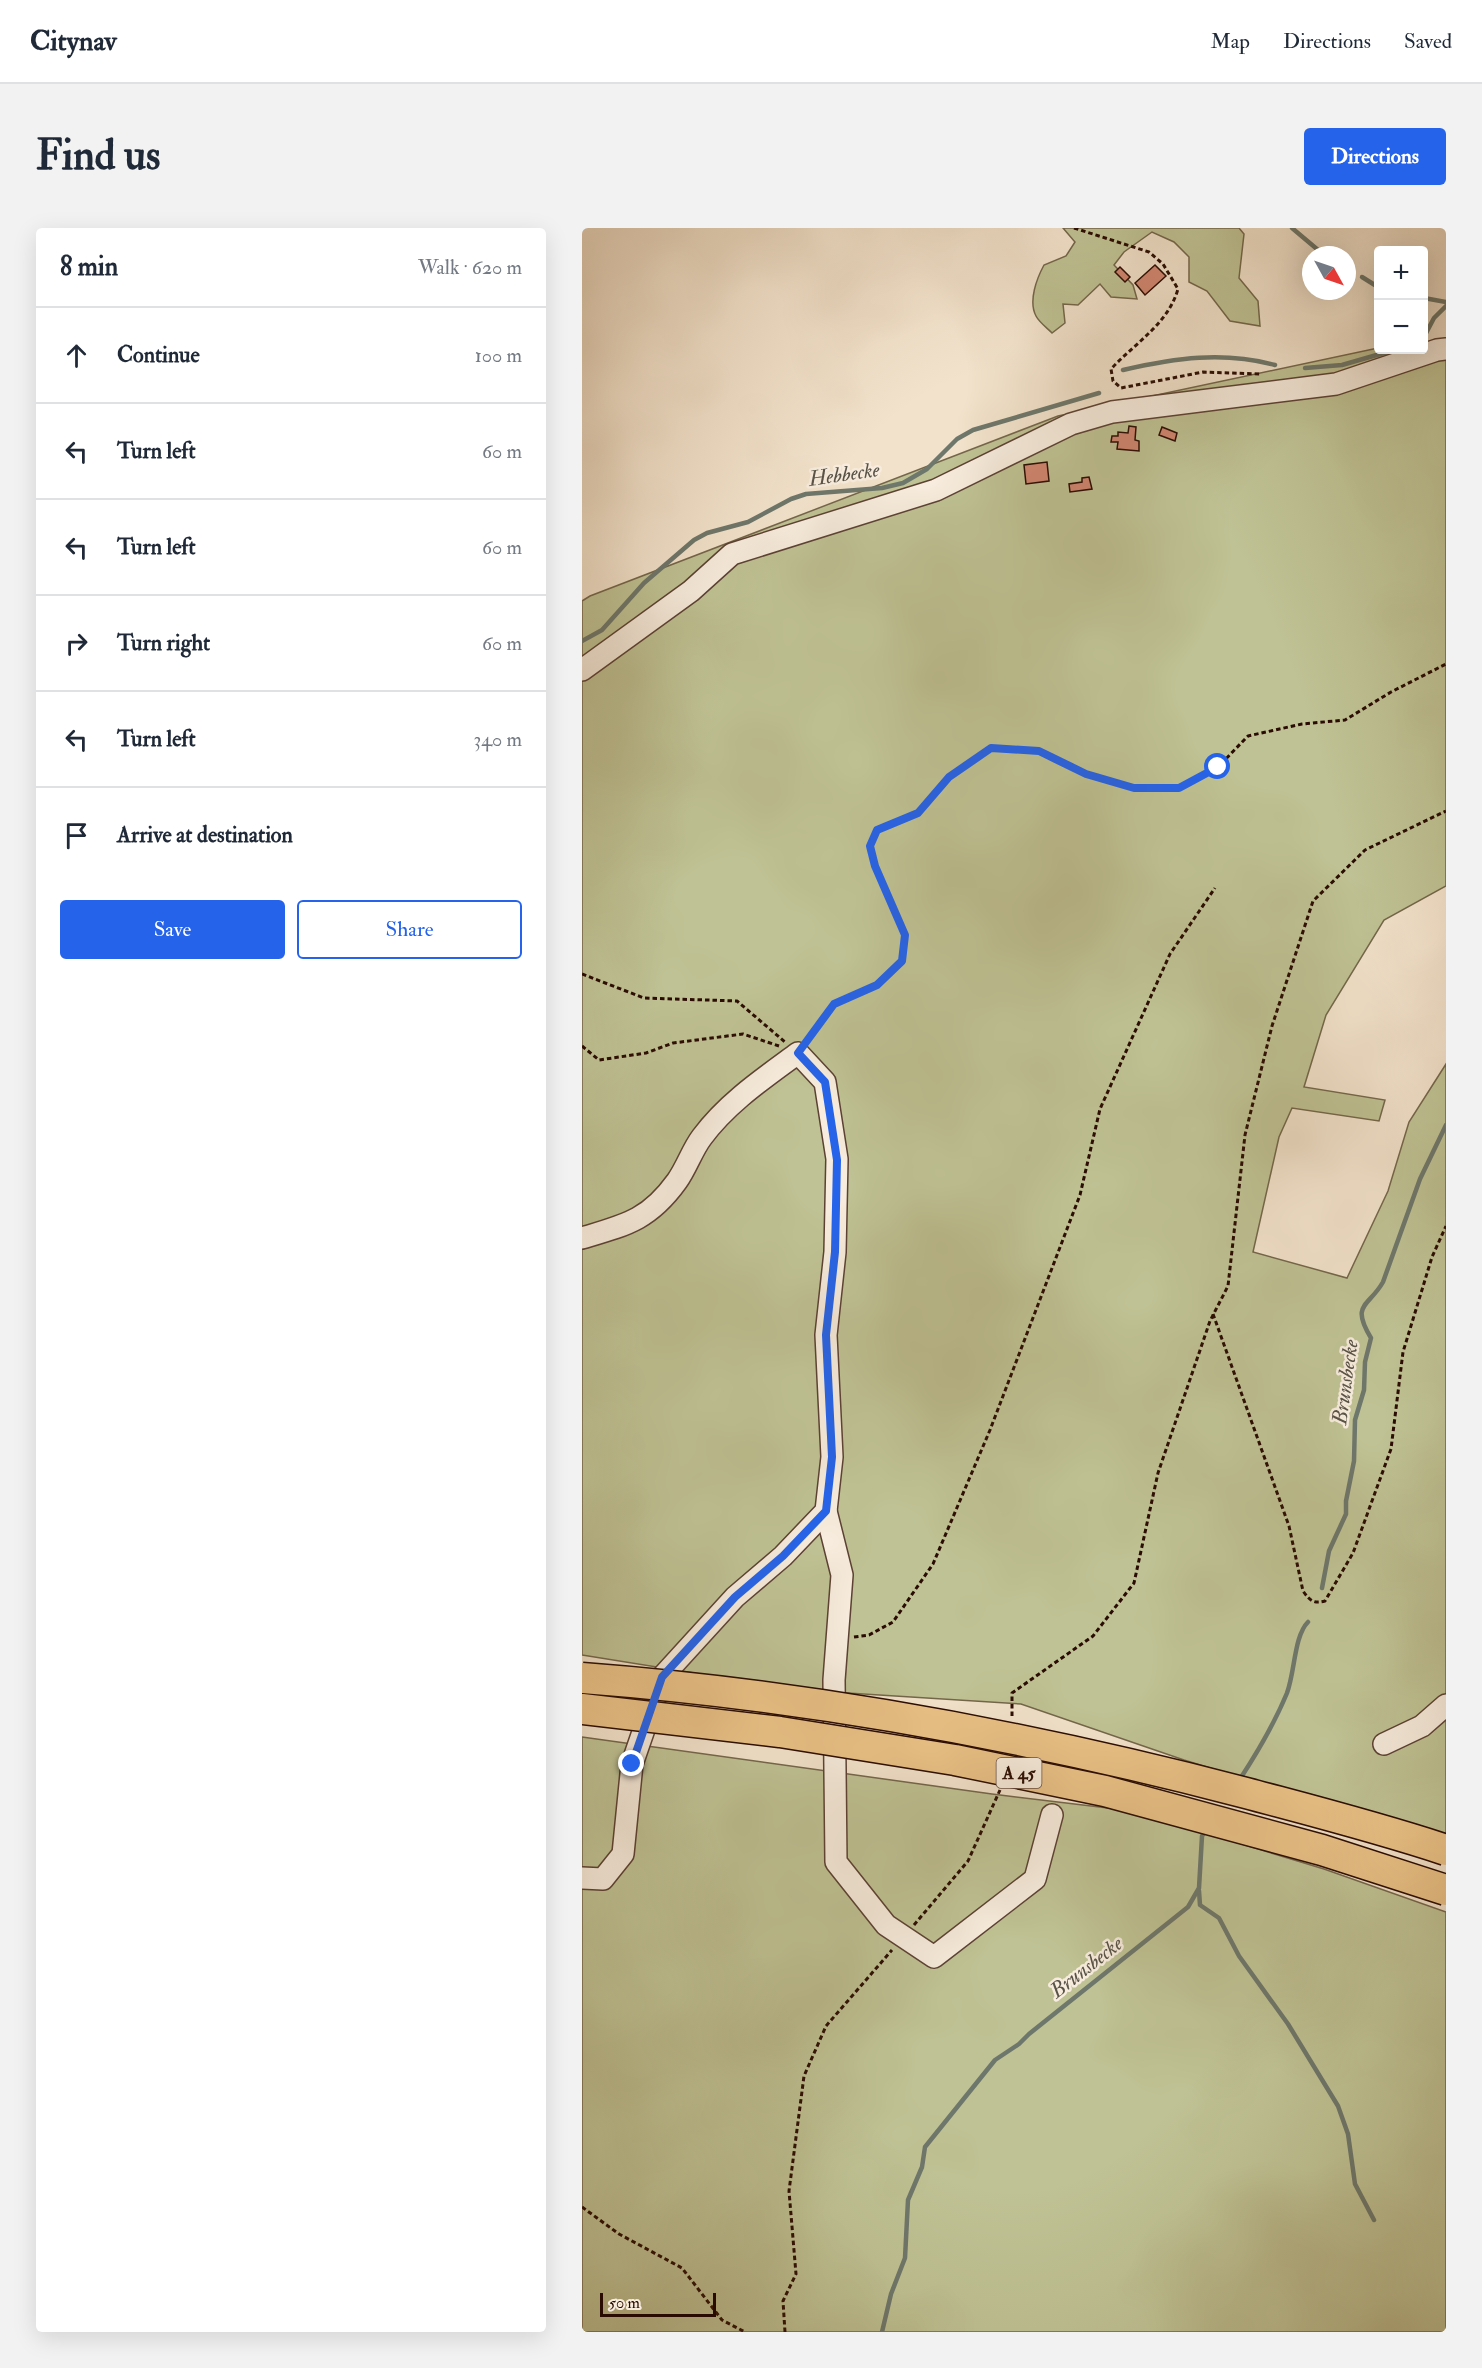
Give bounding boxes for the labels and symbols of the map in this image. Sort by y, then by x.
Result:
north arrow [1302,246,1356,300]
water label: Hebbecke [806,456,882,493]
route start [1204,753,1230,779]
water label: Brunsbecke [1326,1337,1365,1427]
route end [618,1750,644,1776]
road number: A 45 [996,1758,1042,1788]
water label: Brunsbecke [1044,1930,1129,2005]
scale bar [600,2290,716,2318]

